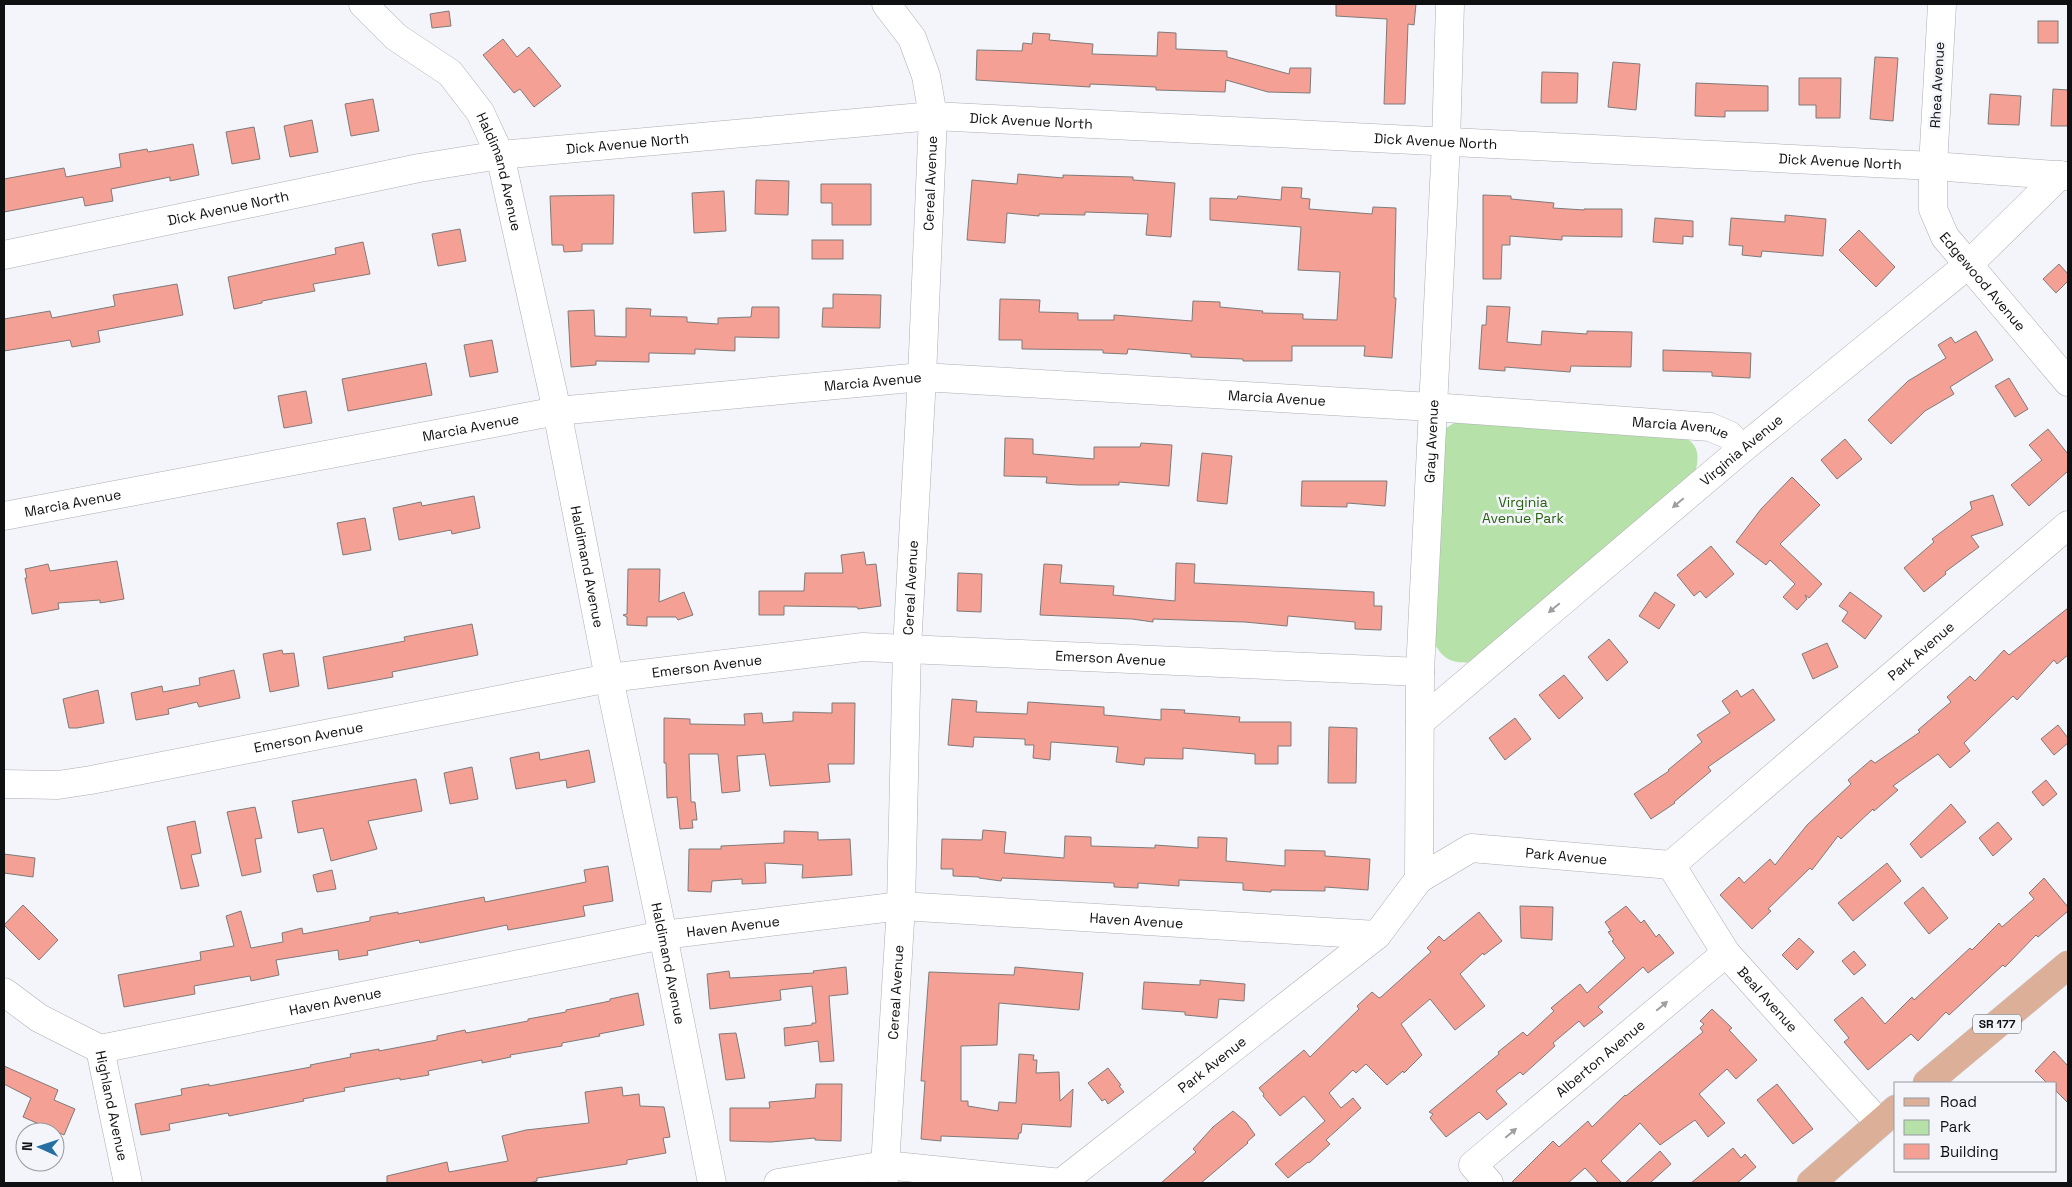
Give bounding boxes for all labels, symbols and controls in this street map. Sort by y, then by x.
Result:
street label: Rhea Avenue [1926,41,1948,129]
street label: Haldimand Avenue [472,109,526,233]
street label: Dick Avenue North [969,109,1093,133]
street label: Dick Avenue North [565,129,690,158]
street label: Dick Avenue North [1373,129,1498,153]
street label: Cereal Avenue [919,135,941,231]
street label: Dick Avenue North [1778,149,1902,173]
street label: Dick Avenue North [166,187,290,229]
street label: Edgewood Avenue [1936,228,2030,335]
street label: Marcia Avenue [823,368,922,395]
street label: Marcia Avenue [1227,386,1326,410]
street label: Gray Avenue [1420,399,1442,484]
street label: Marcia Avenue [421,409,520,445]
street label: Virginia Avenue [1696,410,1787,490]
street label: Marcia Avenue [1631,412,1732,443]
street label: Marcia Avenue [23,485,123,521]
park label: Virginia Avenue Park [1482,493,1565,527]
one-way arrow [1672,498,1685,509]
street label: Haldimand Avenue [567,504,608,629]
street label: Cereal Avenue [899,540,922,636]
one-way arrow [1548,603,1561,614]
street label: Park Avenue [1884,617,1958,684]
street label: Emerson Avenue [1055,647,1166,670]
street label: Emerson Avenue [651,650,763,682]
street label: Emerson Avenue [252,718,365,757]
street label: Park Avenue [1525,844,1608,869]
street label: Haldimand Avenue [647,901,689,1026]
street label: Haven Avenue [1089,909,1184,932]
street label: Haven Avenue [685,912,781,941]
street label: Cereal Avenue [884,944,908,1040]
street label: Beal Avenue [1734,963,1802,1036]
street label: Haven Avenue [287,983,383,1020]
one-way arrow [1655,1001,1668,1012]
road number: SR 177 [1973,1014,2021,1034]
street label: Alberton Avenue [1552,1016,1649,1101]
street label: Park Avenue [1174,1032,1250,1097]
street label: Highland Avenue [92,1049,132,1163]
legend [1894,1082,2057,1172]
text: Road [1940,1092,1977,1111]
text: Park [1940,1117,1971,1136]
north arrow [15,1122,65,1172]
one-way arrow [1504,1128,1517,1139]
text: N [18,1141,36,1151]
text: Building [1940,1142,1999,1161]

